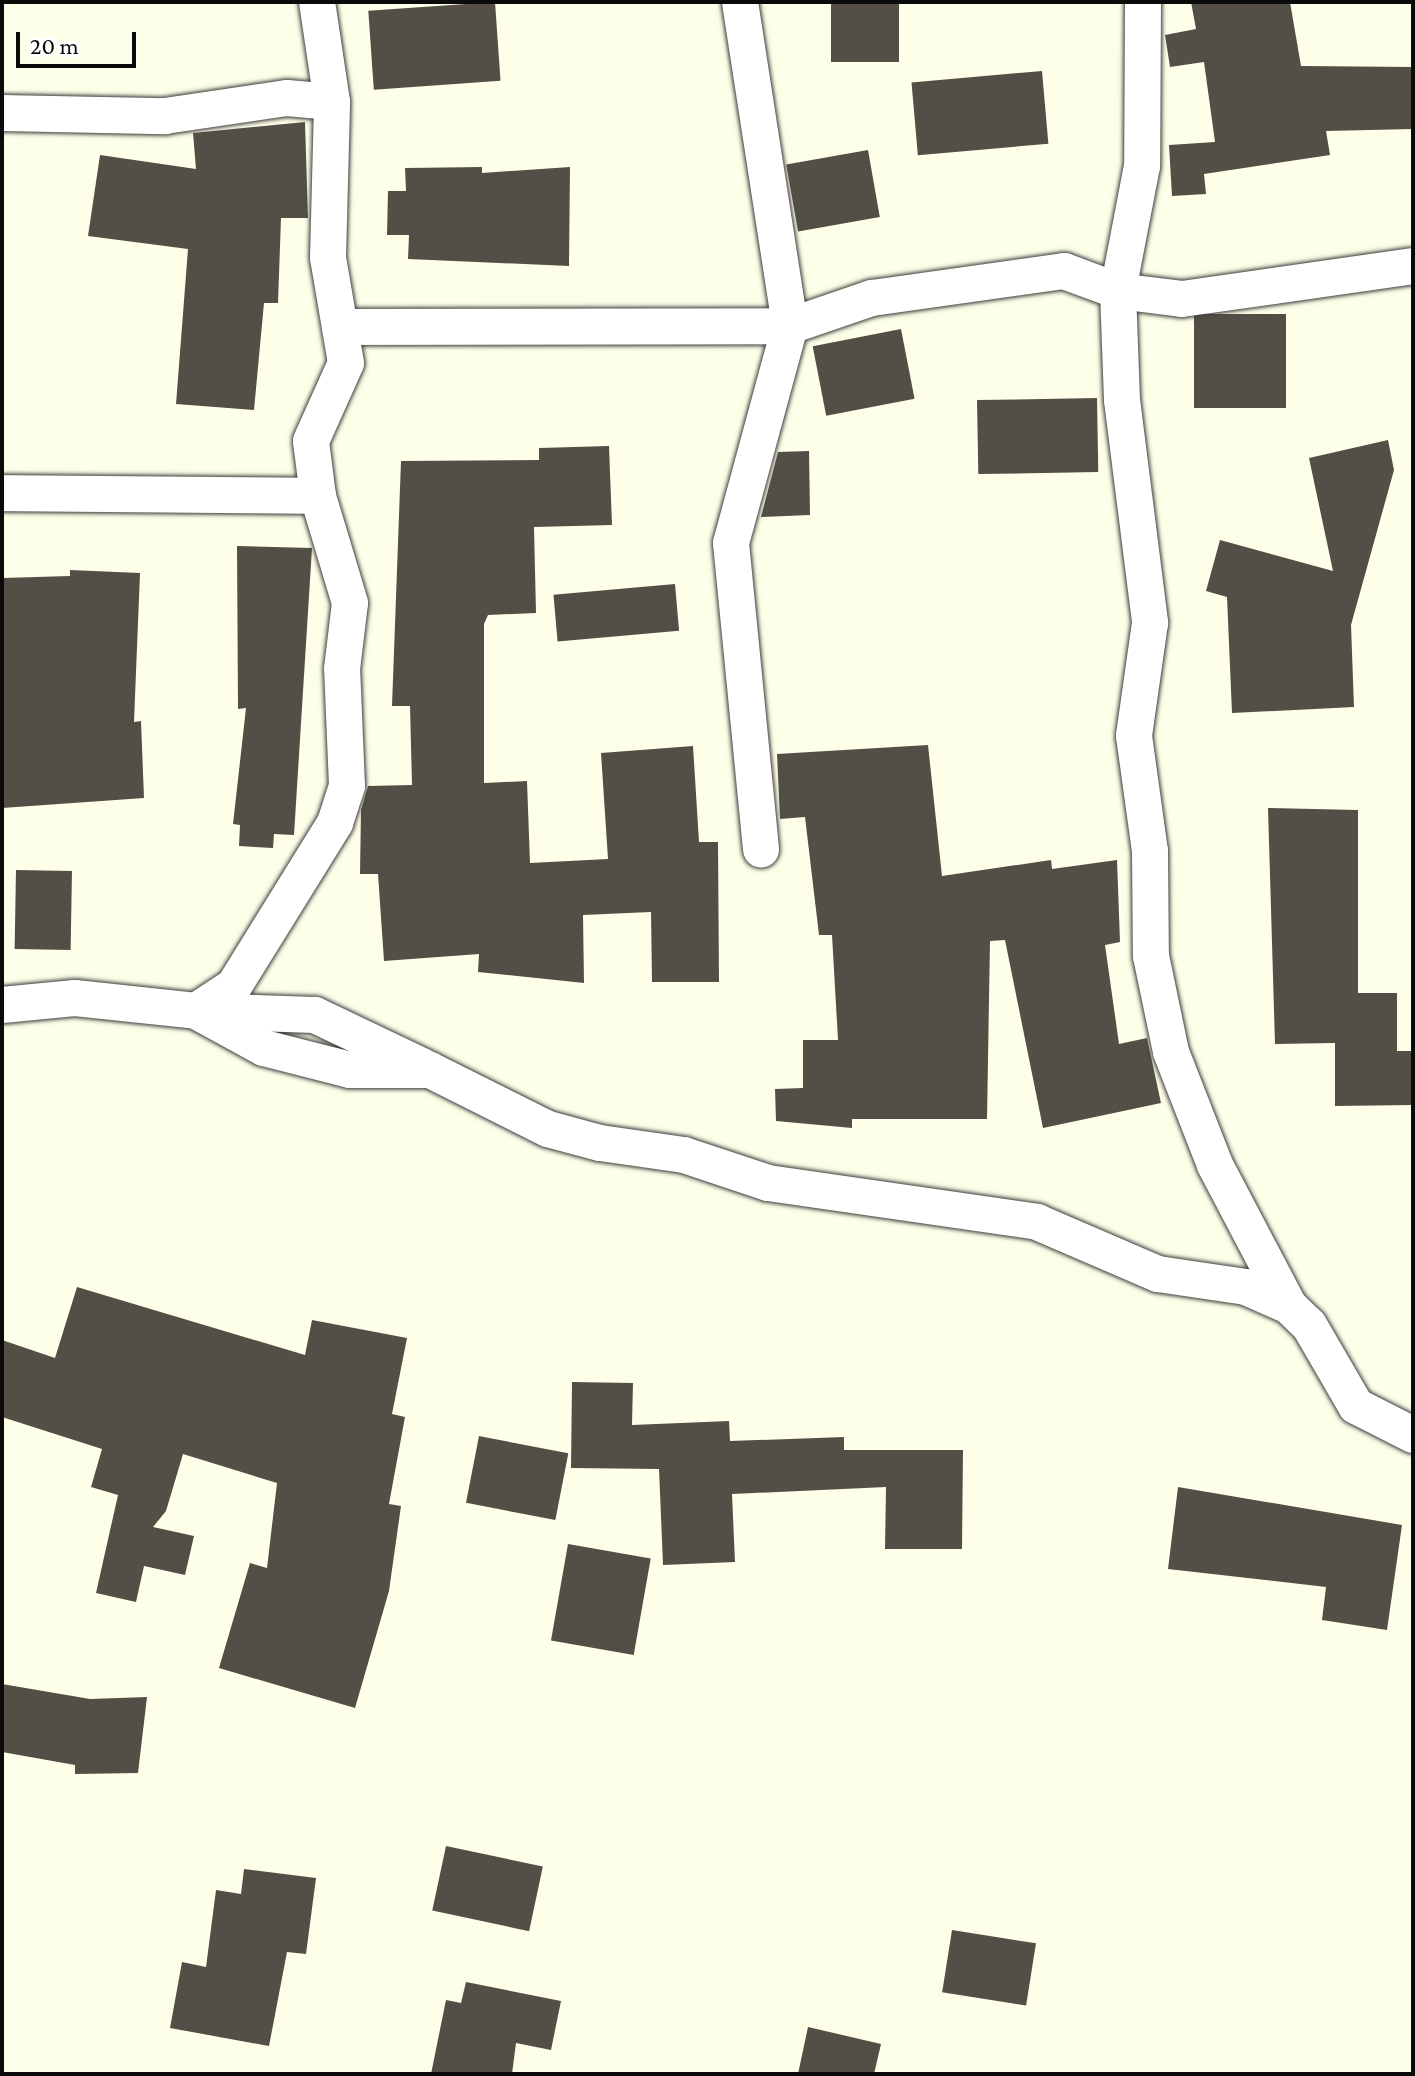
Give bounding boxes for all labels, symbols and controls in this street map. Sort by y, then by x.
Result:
scale bar [20,16,140,66]
text: 20 m [30,32,79,59]

